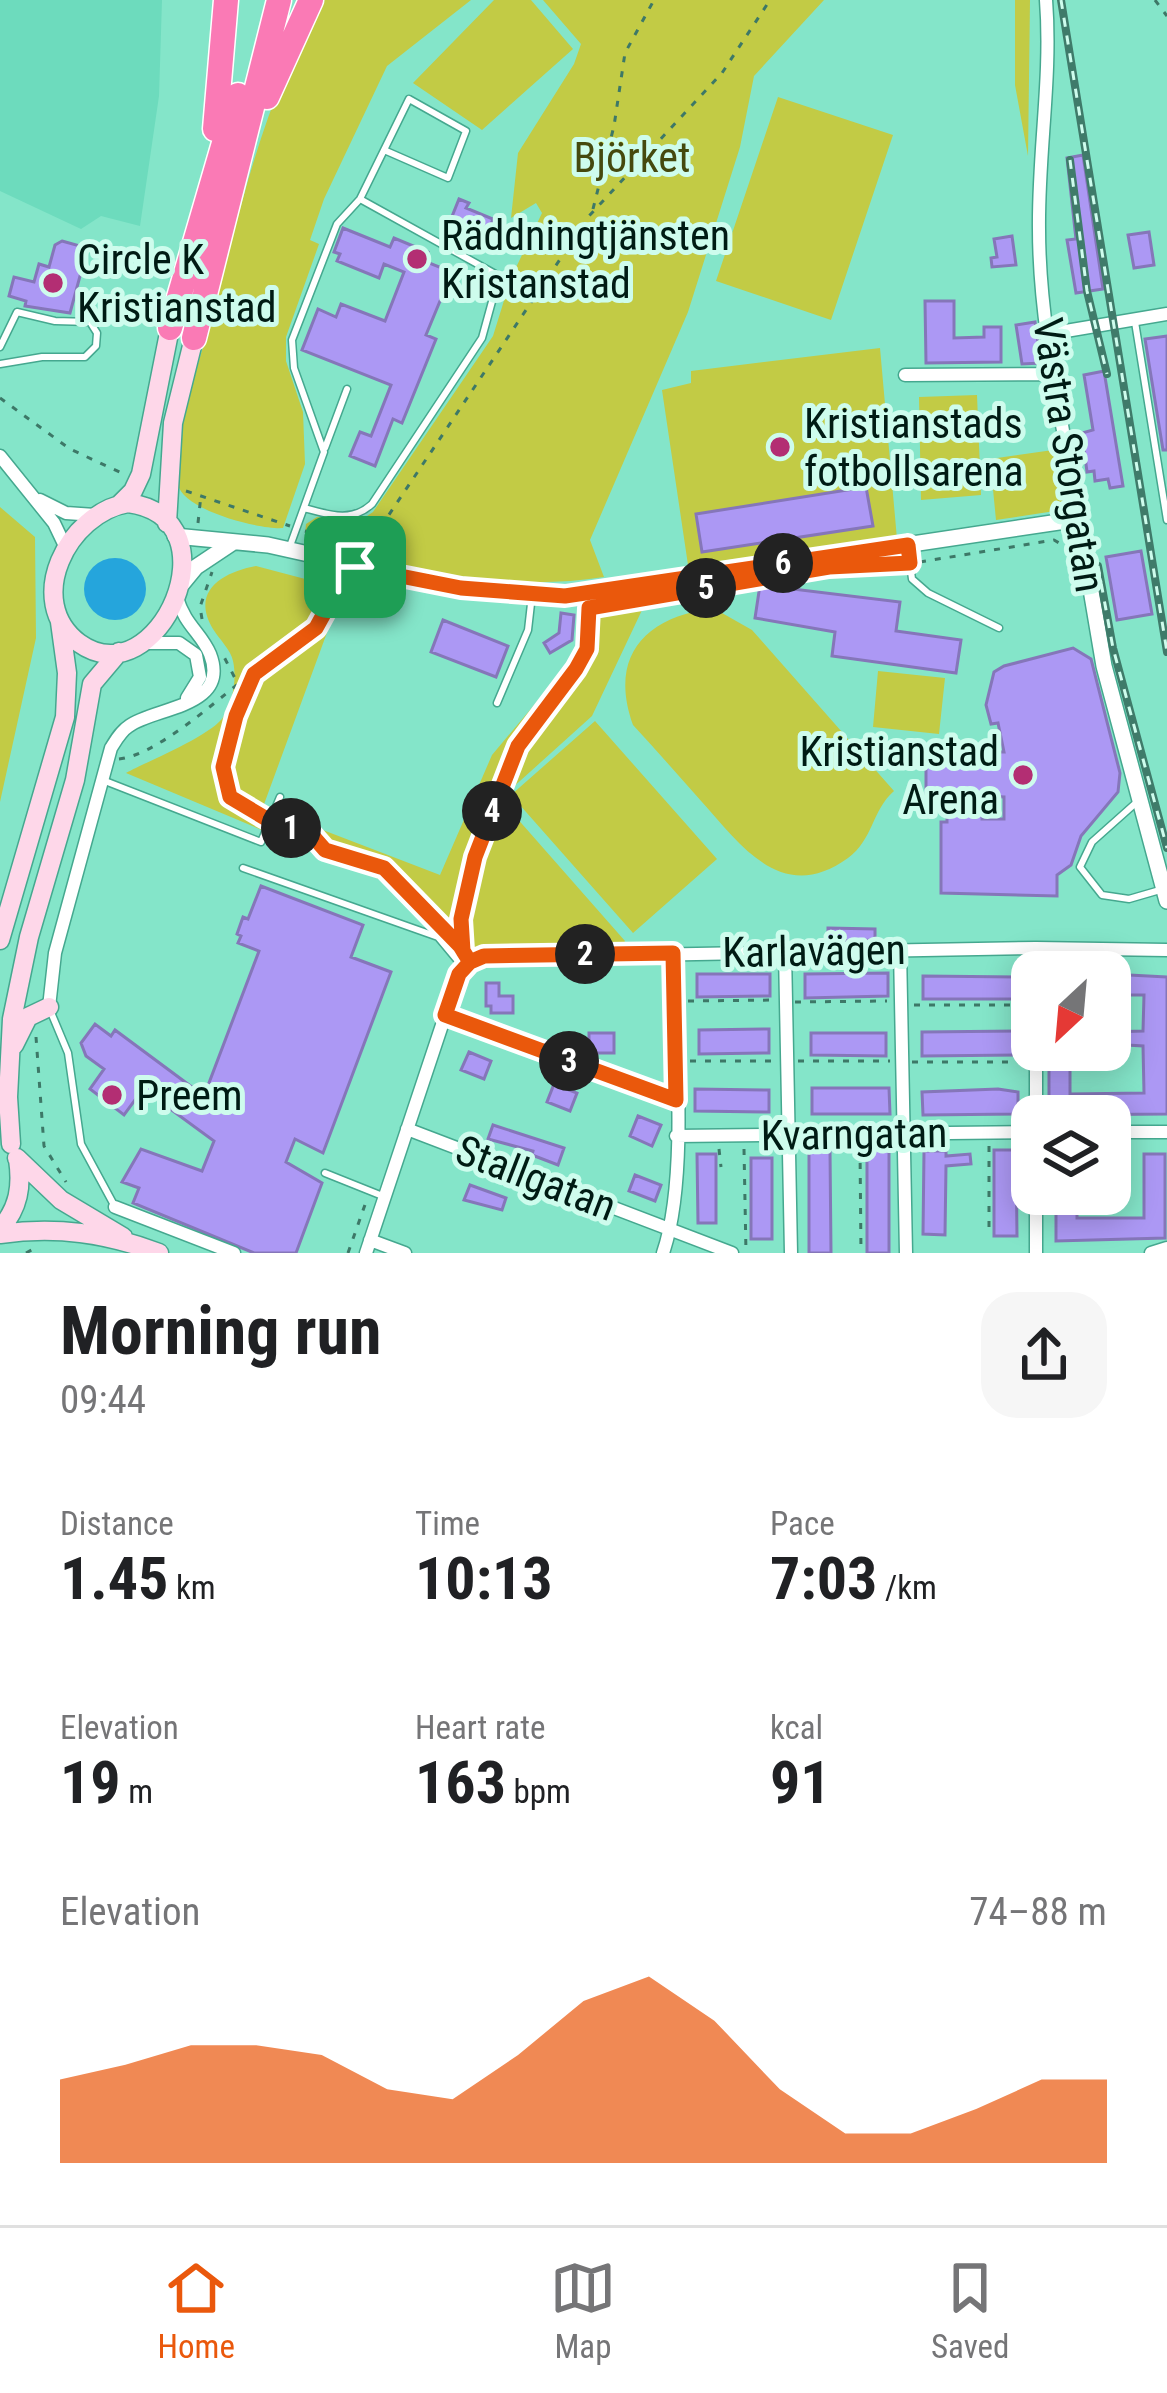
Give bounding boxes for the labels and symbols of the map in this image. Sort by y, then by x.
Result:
park label: Björket [574,133,690,182]
place label: Räddningtjänsten Kristanstad [441,211,730,308]
place label: Circle K Kristianstad [77,235,277,332]
marker: Räddningtjänsten Kristanstad [404,246,430,272]
marker: Circle K Kristianstad [40,270,66,296]
street label: Västra Storgatan [1023,314,1115,596]
place label: Kristianstads fotbollsarena [804,399,1024,496]
marker: Kristianstads fotbollsarena [767,434,793,460]
pin [304,516,406,618]
pin: 6 [753,533,813,593]
pin: 5 [676,558,736,618]
place label: Kristianstad Arena [799,727,999,824]
marker: Kristianstad Arena [1010,762,1036,788]
pin: 4 [462,781,522,841]
pin: 1 [261,798,321,858]
pin: 2 [555,924,615,984]
street label: Karlavägen [722,925,906,977]
north arrow [1011,951,1131,1071]
pin: 3 [539,1031,599,1091]
place label: Preem [136,1071,243,1120]
marker: Preem [99,1082,125,1108]
street label: Kvarngatan [760,1108,948,1160]
street label: Stallgatan [449,1125,623,1231]

